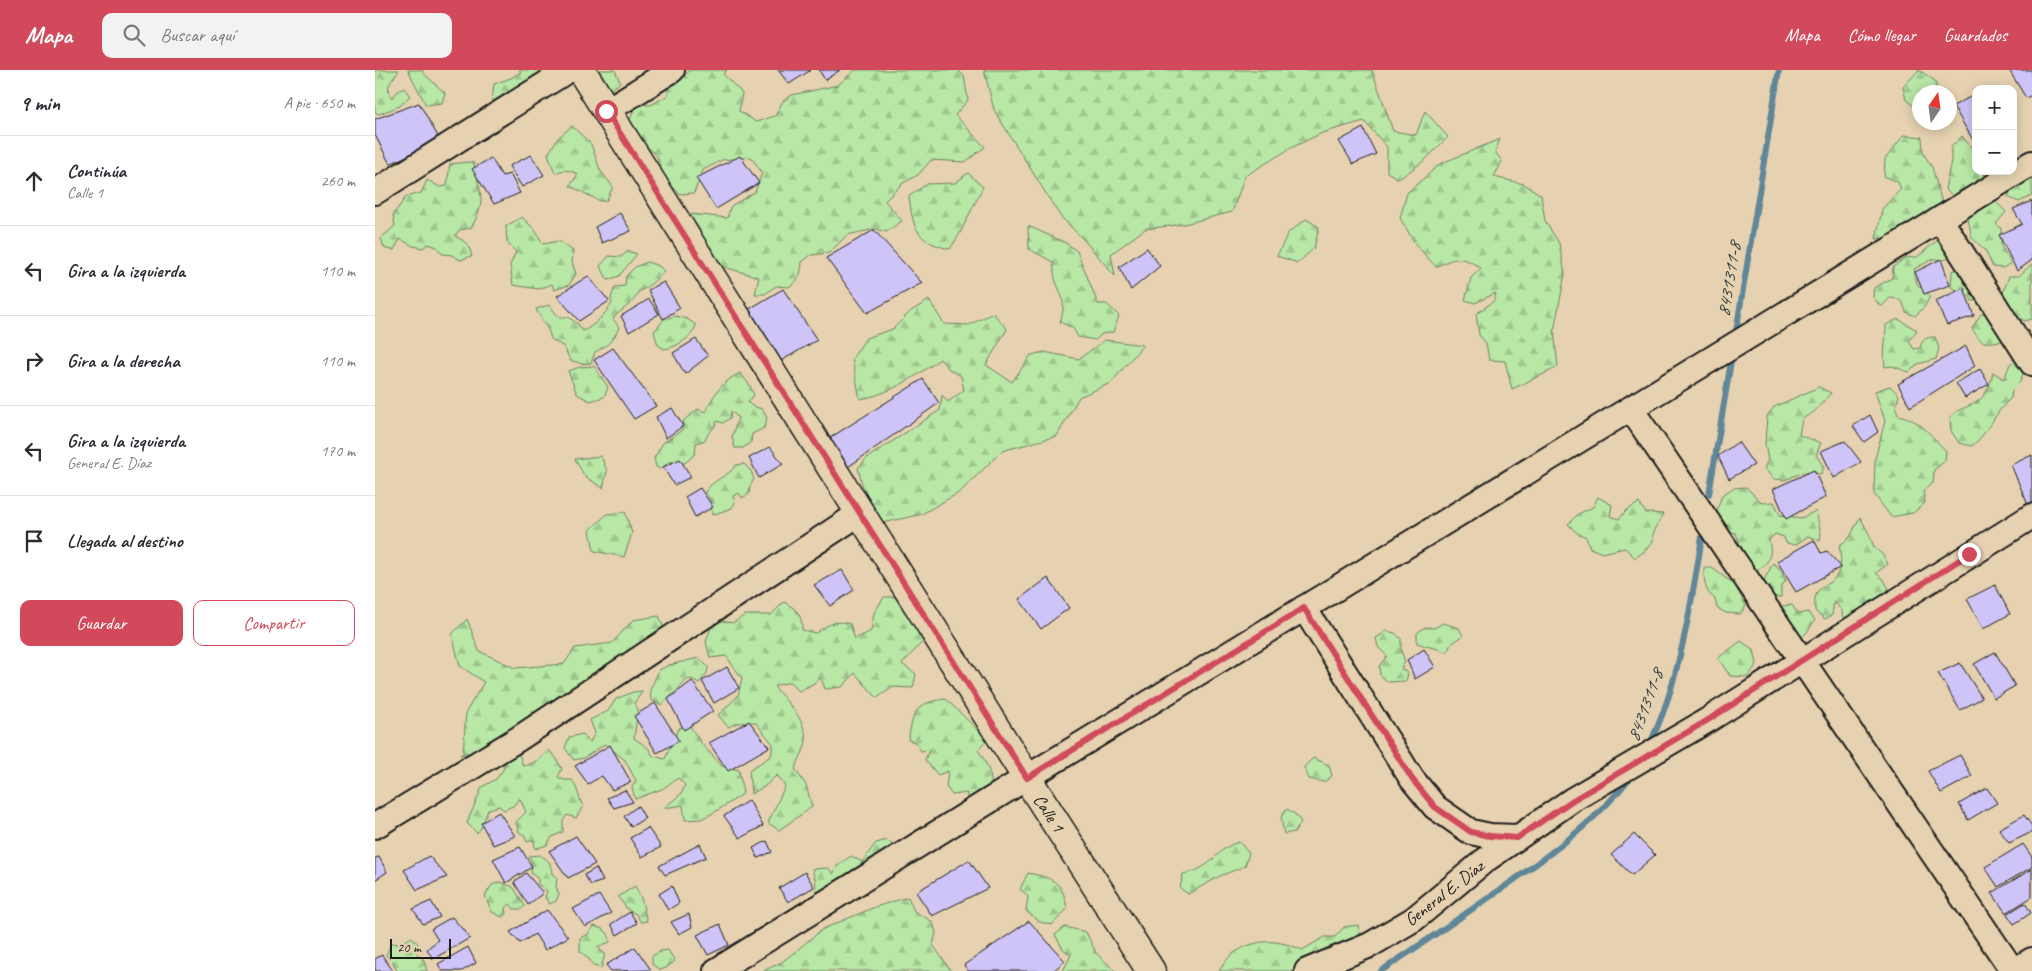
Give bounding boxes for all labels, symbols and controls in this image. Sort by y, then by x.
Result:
search box [102,13,452,58]
text: Mapa [25,20,72,50]
icon: search [120,21,148,49]
text: Buscar aquí [160,23,235,47]
text: Mapa [1785,24,1820,46]
text: Cómo llegar [1848,24,1916,46]
text: Guardados [1944,24,2007,46]
north arrow [1912,85,1957,130]
map controls [1972,85,2017,175]
button: + [1972,85,2017,130]
text: 9 min [20,90,60,116]
text: A pie · 650 m [284,93,355,113]
route start [595,100,618,123]
button: − [1972,130,2017,175]
text: Continúa [67,159,126,183]
icon: ahead [20,167,48,195]
text: 260 m [321,171,355,191]
text: Calle 1 [67,183,103,203]
water label: 8431311-8 [1711,237,1747,319]
icon: left [20,257,48,285]
text: Gira a la izquierda [67,259,185,283]
text: 110 m [321,261,355,281]
icon: right [20,347,48,375]
text: Gira a la derecha [67,349,180,373]
text: 110 m [321,351,355,371]
text: Gira a la izquierda [67,429,185,453]
icon: left [20,437,48,465]
text: 170 m [321,441,355,461]
text: General E. Díaz [67,453,151,473]
icon: arrive [20,527,48,555]
text: Llegada al destino [67,529,183,553]
route end [1958,543,1981,566]
button: Guardar [20,600,183,646]
button: Compartir [193,600,355,646]
water label: 8431311-8 [1621,663,1671,745]
street label: Calle 1 [1029,790,1070,837]
street label: General E. Díaz [1400,854,1490,931]
scale bar [390,936,451,959]
text: 20 m [397,939,421,956]

